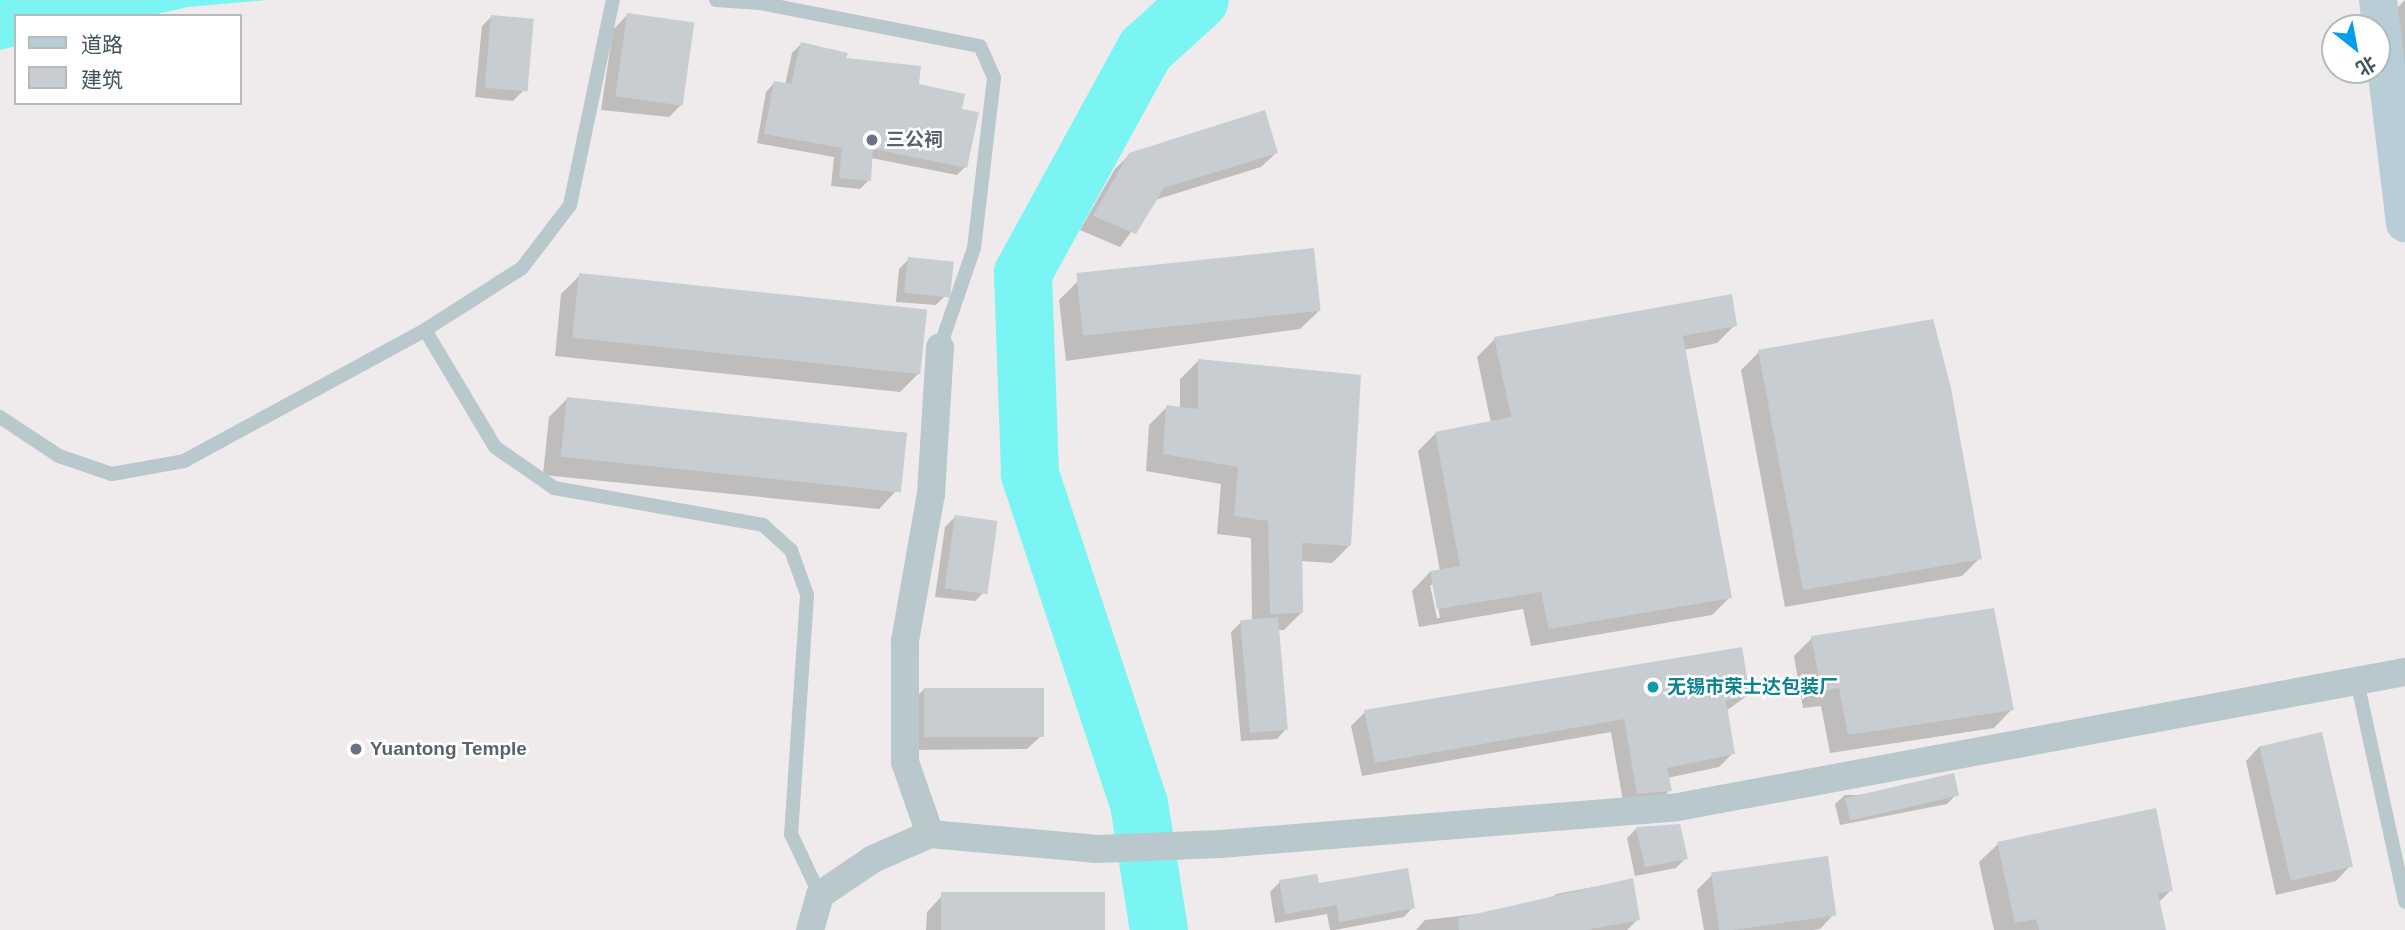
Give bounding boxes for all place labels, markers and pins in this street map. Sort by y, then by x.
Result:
place label: 三公祠 [886,129,943,151]
marker: 三公祠 [864,132,880,148]
place label: 无锡市荣士达包装厂 [1667,676,1838,698]
marker: 无锡市荣士达包装厂 [1645,679,1661,695]
place label: Yuantong Temple [370,738,527,760]
marker: Yuantong Temple [348,741,364,757]

